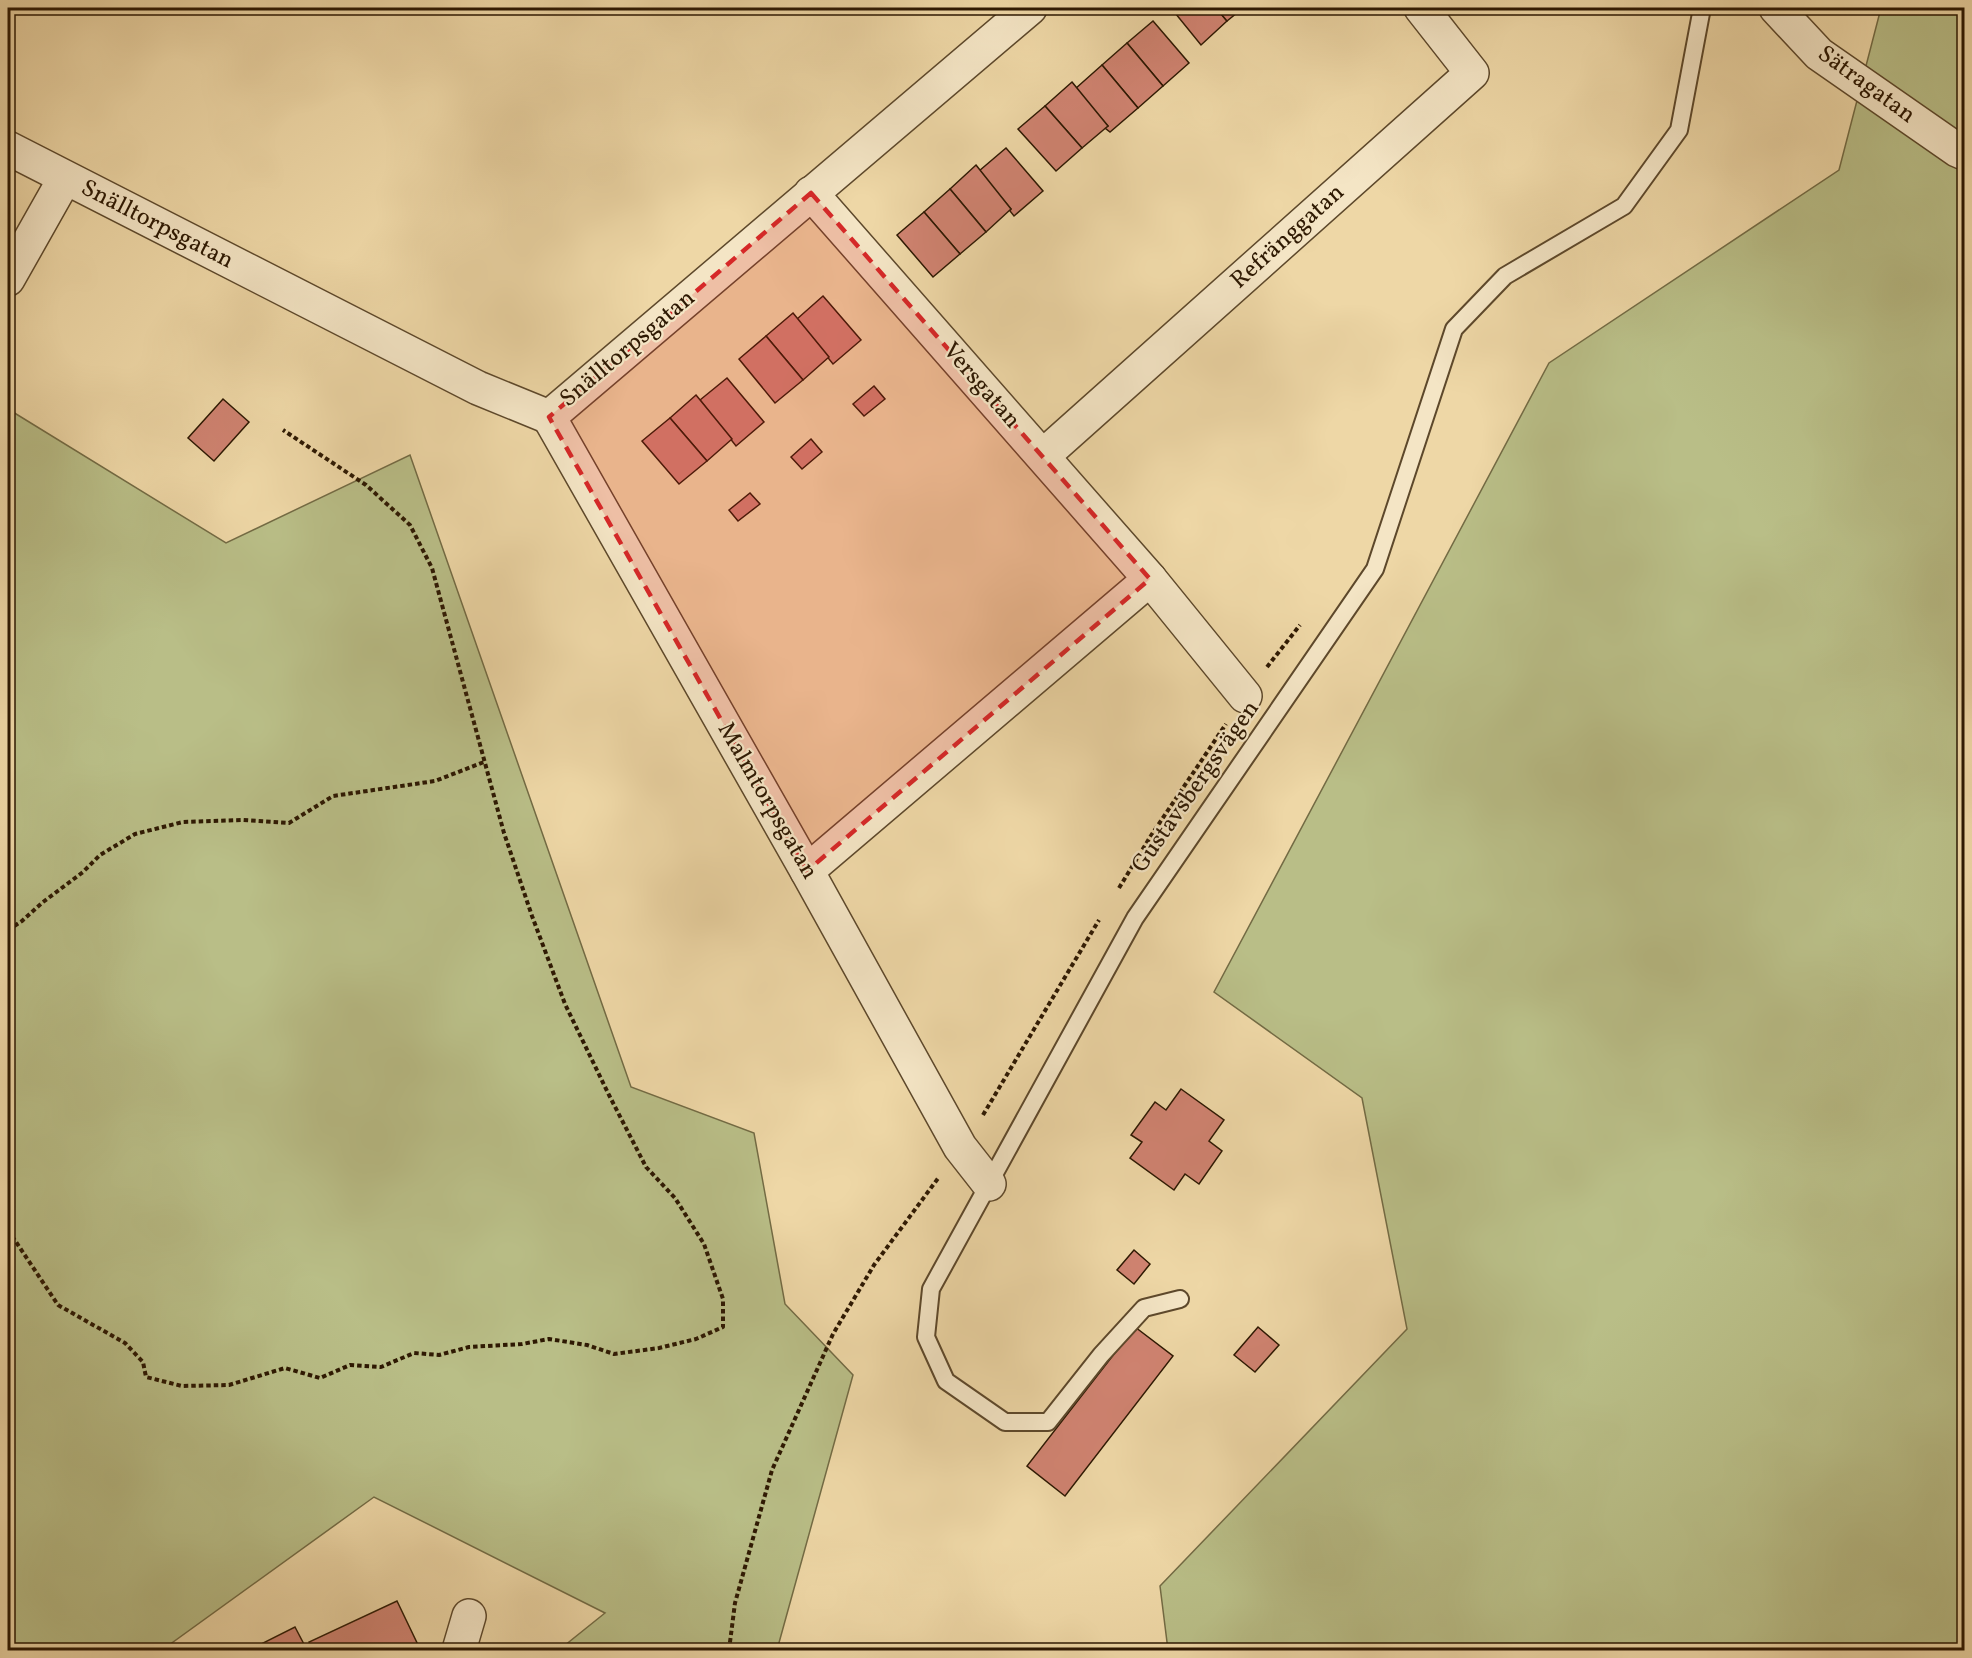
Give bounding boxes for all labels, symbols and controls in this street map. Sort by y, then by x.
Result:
street label: Sätragatan [1810,38,1922,132]
street label: Snälltorpsgatan [75,172,239,278]
street label: Refränggatan [1224,177,1352,297]
street label: Snälltorpsgatan [553,282,703,416]
street label: Versgatan [934,335,1028,437]
street label: Gustavsbergsvägen [1124,694,1268,880]
street label: Malmtorpsgatan [708,716,826,886]

